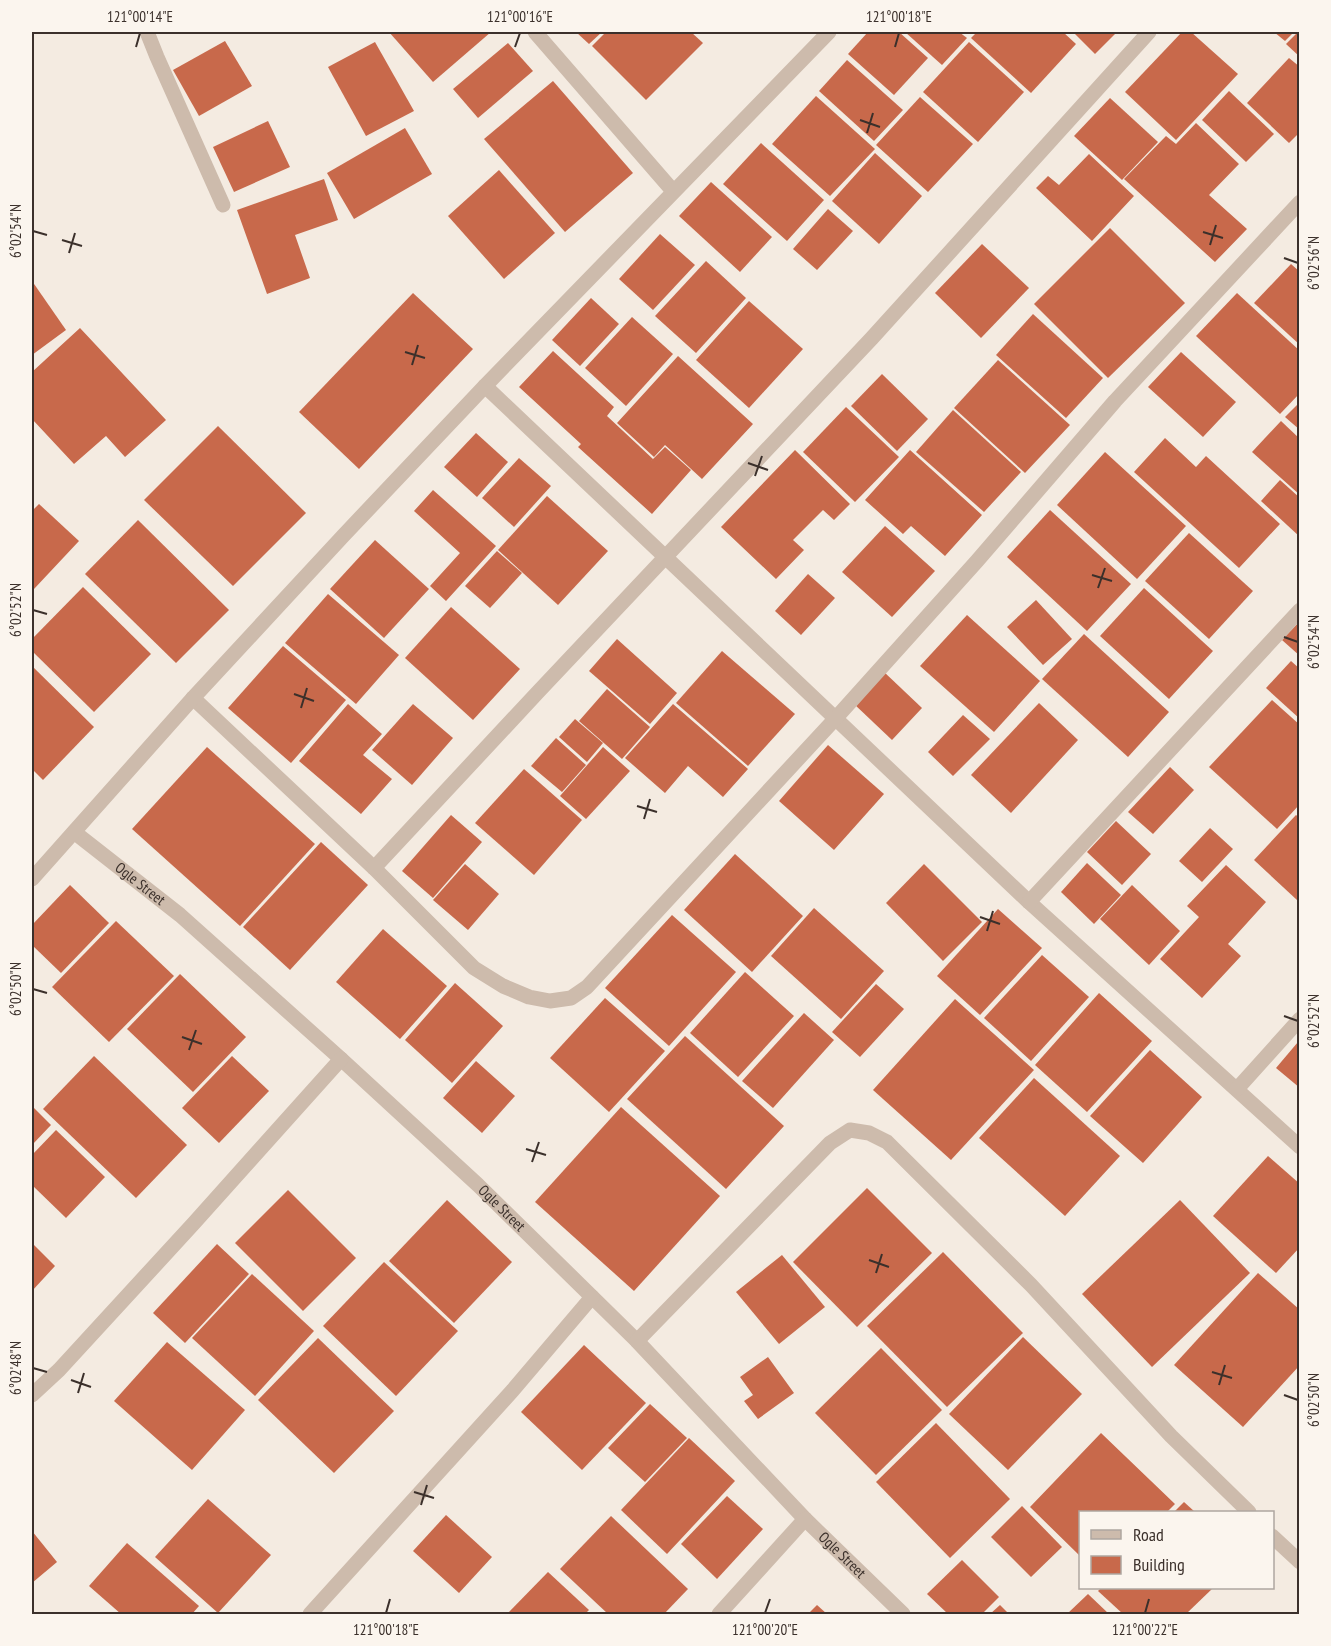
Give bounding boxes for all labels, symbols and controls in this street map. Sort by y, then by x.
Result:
text: 121°00'14"E [107,7,173,26]
text: 121°00'16"E [487,7,553,26]
text: 121°00'18"E [866,7,932,26]
text: 6°02'54"N [6,204,25,258]
text: 6°02'56"N [1304,236,1323,290]
text: 6°02'52"N [6,583,25,637]
text: 6°02'54"N [1304,615,1323,669]
street label: Ogle Street [111,858,169,909]
text: 6°02'50"N [6,962,25,1016]
text: 6°02'52"N [1304,994,1323,1048]
street label: Ogle Street [474,1181,530,1235]
text: 6°02'48"N [6,1341,25,1395]
text: 6°02'50"N [1304,1373,1323,1427]
legend [1079,1511,1274,1589]
text: Road [1133,1523,1164,1546]
street label: Ogle Street [815,1527,870,1582]
text: Building [1133,1553,1185,1576]
text: 121°00'18"E [353,1620,419,1639]
text: 121°00'20"E [732,1620,798,1639]
text: 121°00'22"E [1112,1620,1178,1639]

